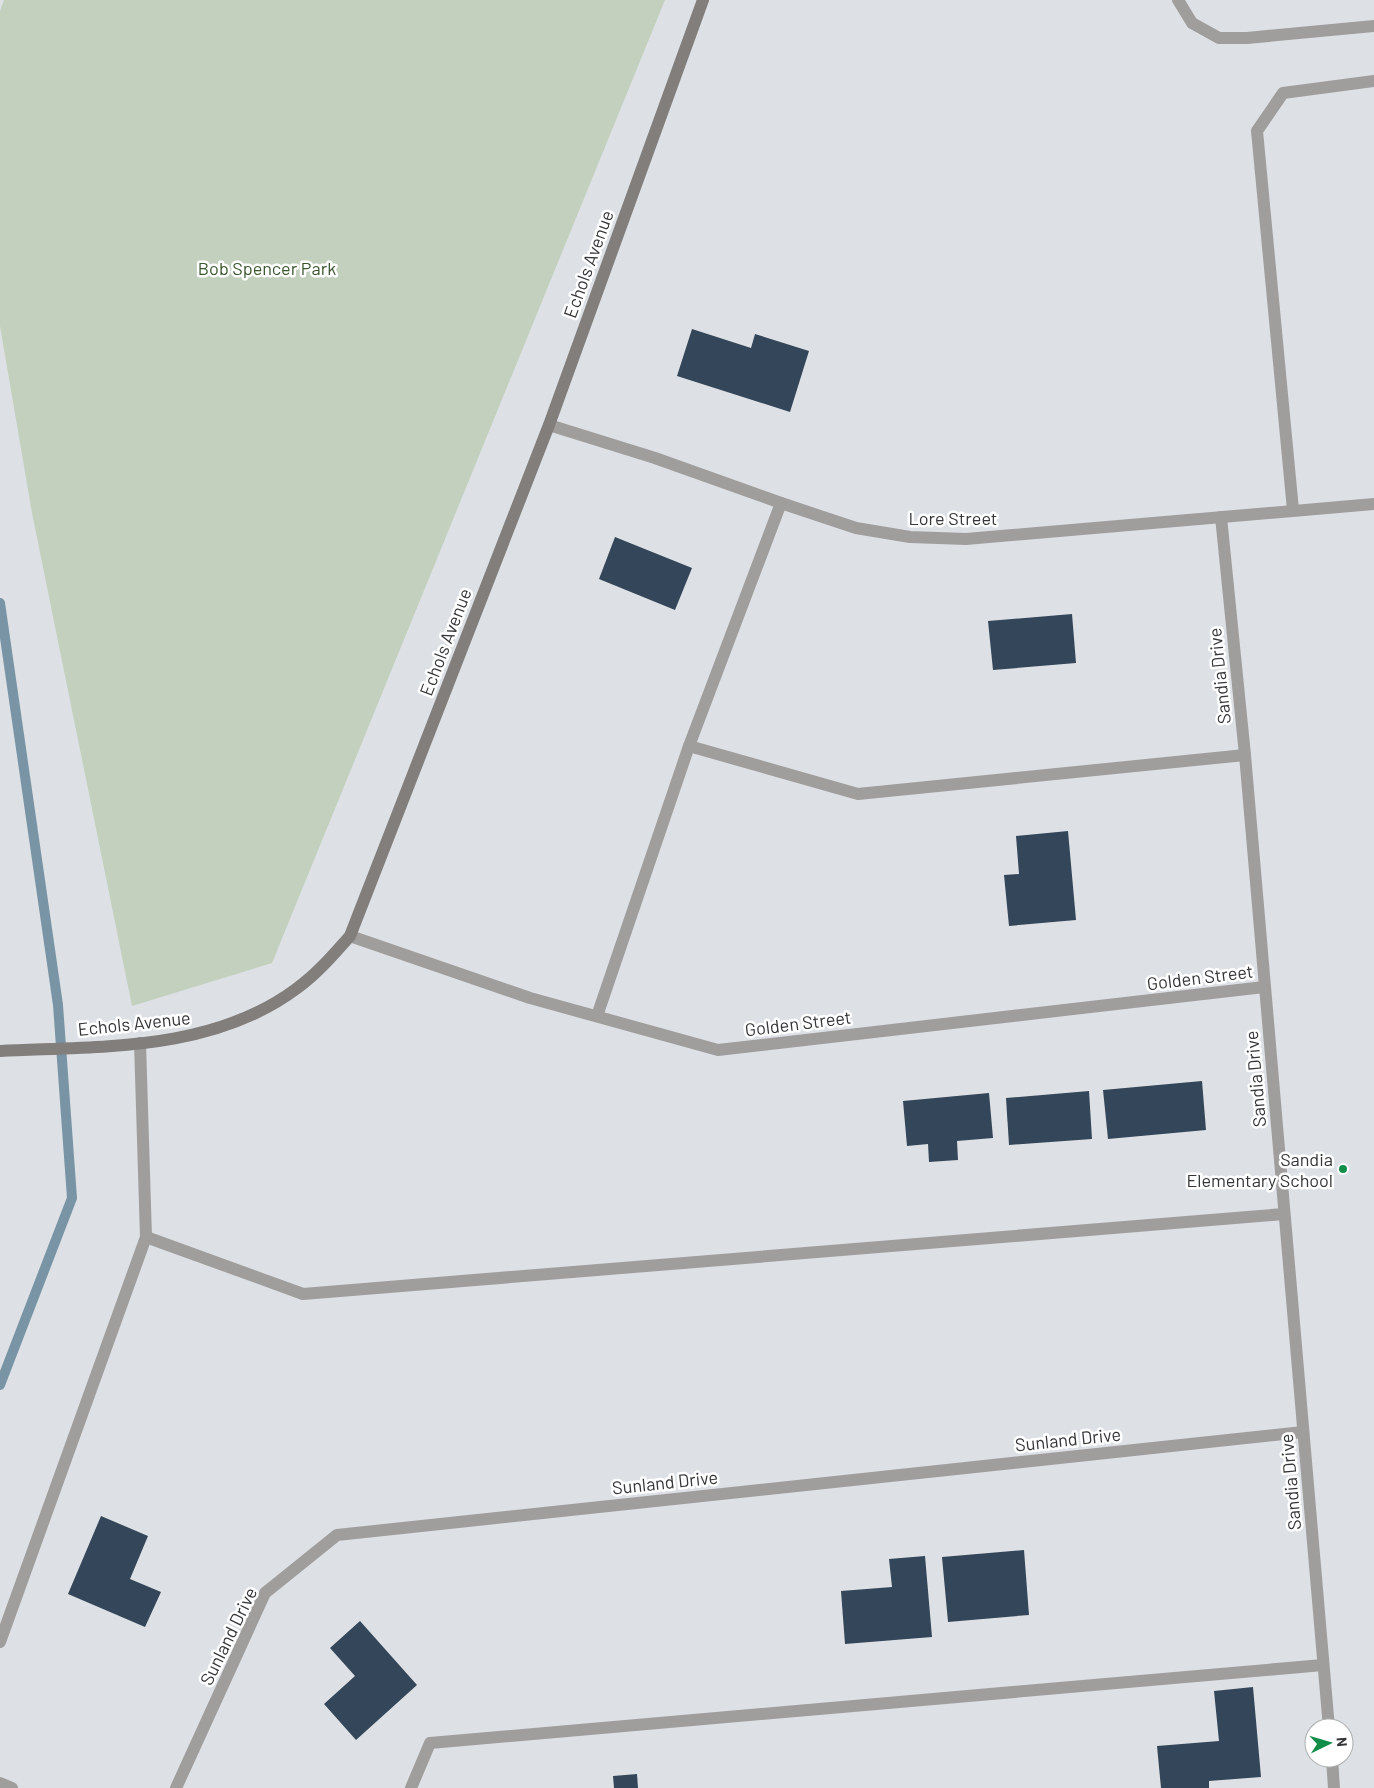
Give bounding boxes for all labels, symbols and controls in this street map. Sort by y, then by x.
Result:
street label: Echols Avenue [558,207,618,321]
park label: Bob Spencer Park [198,257,336,279]
street label: Lore Street [909,507,997,529]
street label: Echols Avenue [414,585,476,699]
street label: Sandia Drive [1203,627,1235,725]
street label: Golden Street [1146,960,1254,994]
street label: Echols Avenue [77,1006,191,1040]
street label: Golden Street [744,1006,852,1040]
street label: Sandia Drive [1240,1030,1270,1128]
place label: Sandia Elementary School [1186,1148,1333,1191]
marker: Sandia Elementary School [1337,1163,1349,1175]
street label: Sunland Drive [1014,1423,1122,1455]
street label: Sandia Drive [1275,1433,1305,1531]
street label: Sunland Drive [611,1466,719,1498]
street label: Sunland Drive [195,1583,261,1689]
north arrow [1304,1718,1354,1768]
text: N [1334,1736,1351,1747]

